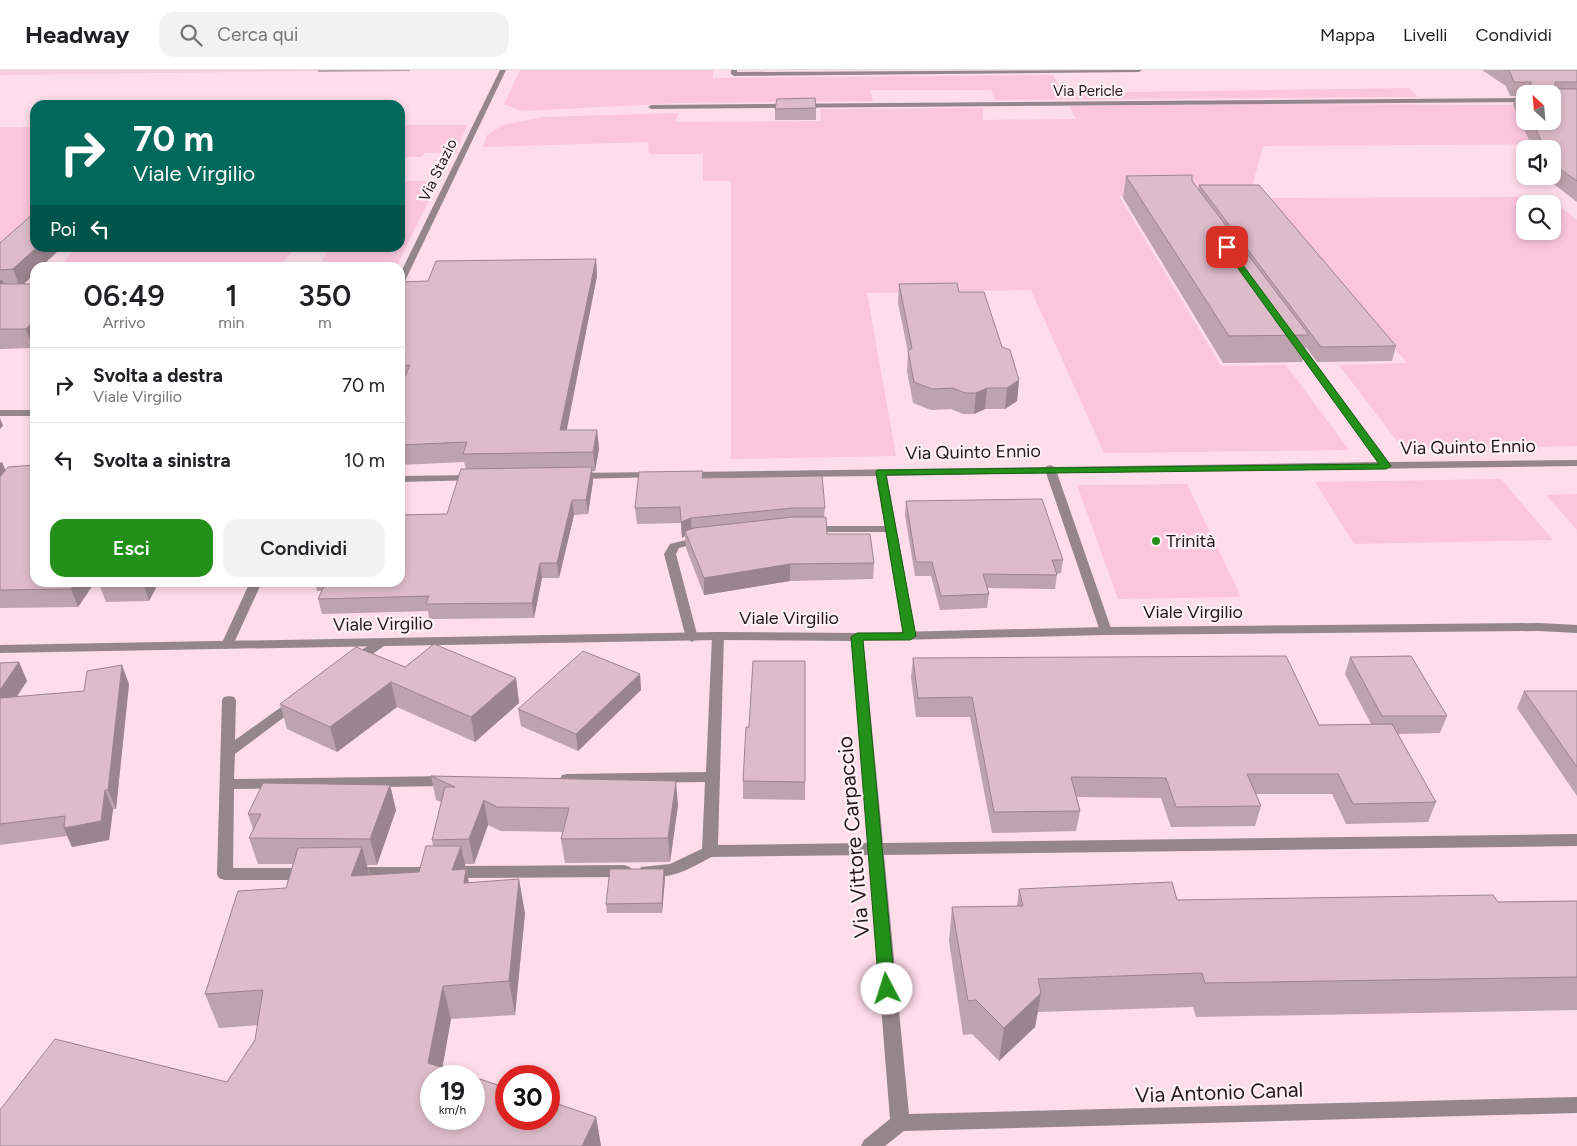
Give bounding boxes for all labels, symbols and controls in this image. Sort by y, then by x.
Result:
search box [159,12,509,57]
text: Headway [25,20,129,49]
icon: search [177,21,205,49]
text: Cerca qui [217,23,298,46]
text: Mappa [1320,24,1375,46]
text: Livelli [1403,24,1448,46]
text: Condividi [1476,24,1552,46]
street label: Via Pericle [1053,82,1123,100]
north arrow [1516,85,1561,130]
map controls [1516,85,1561,240]
text: 70 m [133,118,214,160]
icon: right [50,120,115,185]
street label: Via Stazio [415,136,461,204]
button: sound [1516,140,1561,185]
text: Viale Virgilio [133,160,255,187]
button: search [1516,195,1561,240]
icon: left [86,215,114,243]
text: Poi [50,218,76,241]
pin [1206,226,1248,268]
icon: arrive [1213,233,1241,261]
text: 06:49 [84,277,165,314]
text: 1 [225,277,238,314]
text: 350 [298,277,351,314]
text: Arrivo [103,313,146,332]
text: min [218,313,245,332]
text: m [318,313,332,332]
text: Svolta a destra [93,364,223,387]
icon: right [50,371,78,399]
text: 70 m [342,374,385,397]
text: Viale Virgilio [93,387,182,406]
street label: Via Quinto Ennio [1400,435,1536,459]
street label: Via Quinto Ennio [905,440,1041,464]
icon: left [50,446,78,474]
text: Svolta a sinistra [93,449,231,472]
text: 10 m [344,449,385,472]
button: Esci [50,519,213,577]
button: Condividi [223,519,385,577]
place label: Trinità [1166,530,1216,552]
marker: Trinità [1150,535,1162,547]
street label: Viale Virgilio [1143,601,1243,623]
street label: Viale Virgilio [739,607,839,629]
street label: Viale Virgilio [333,612,433,636]
street label: Via Vittore Carpaccio [832,735,874,939]
position arrow [860,962,912,1014]
speed limit sign: 30 [495,1065,560,1130]
text: 19 [440,1076,465,1106]
street label: Via Antonio Canal [1135,1077,1303,1107]
text: km/h [439,1103,466,1117]

